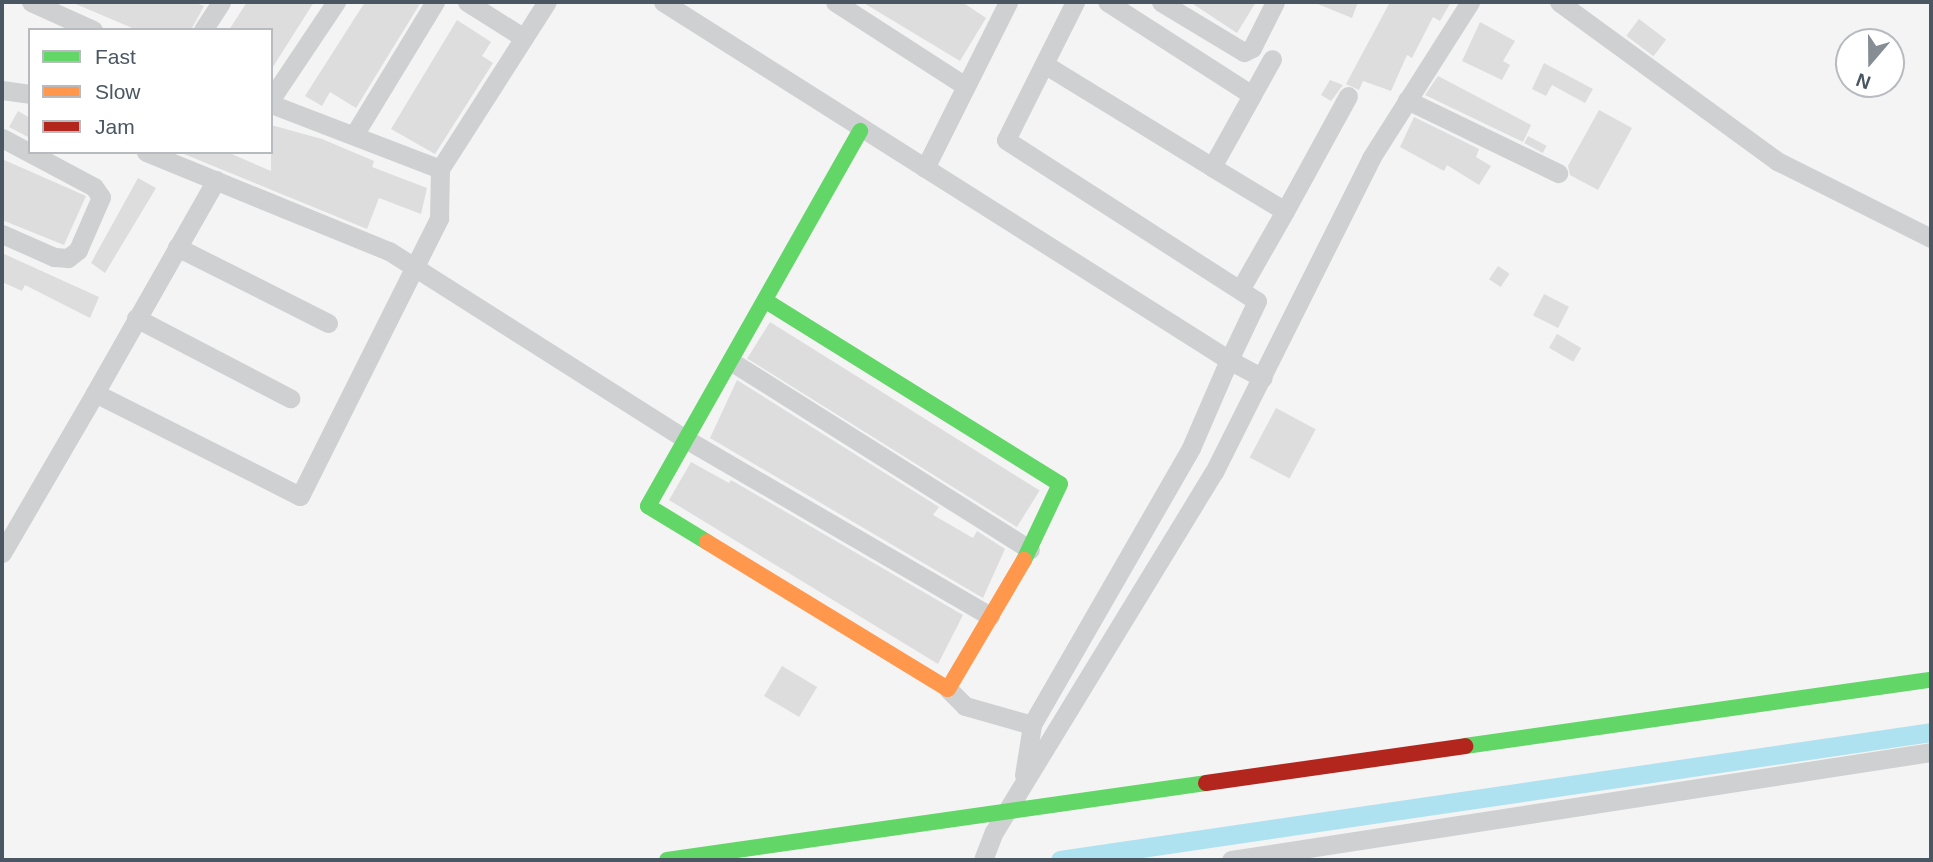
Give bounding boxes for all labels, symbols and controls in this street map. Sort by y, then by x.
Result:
legend [28,28,273,154]
north arrow [1835,28,1905,98]
text: Fast [95,45,136,68]
text: N [1853,69,1873,94]
text: Slow [95,80,141,103]
text: Jam [95,115,135,138]

